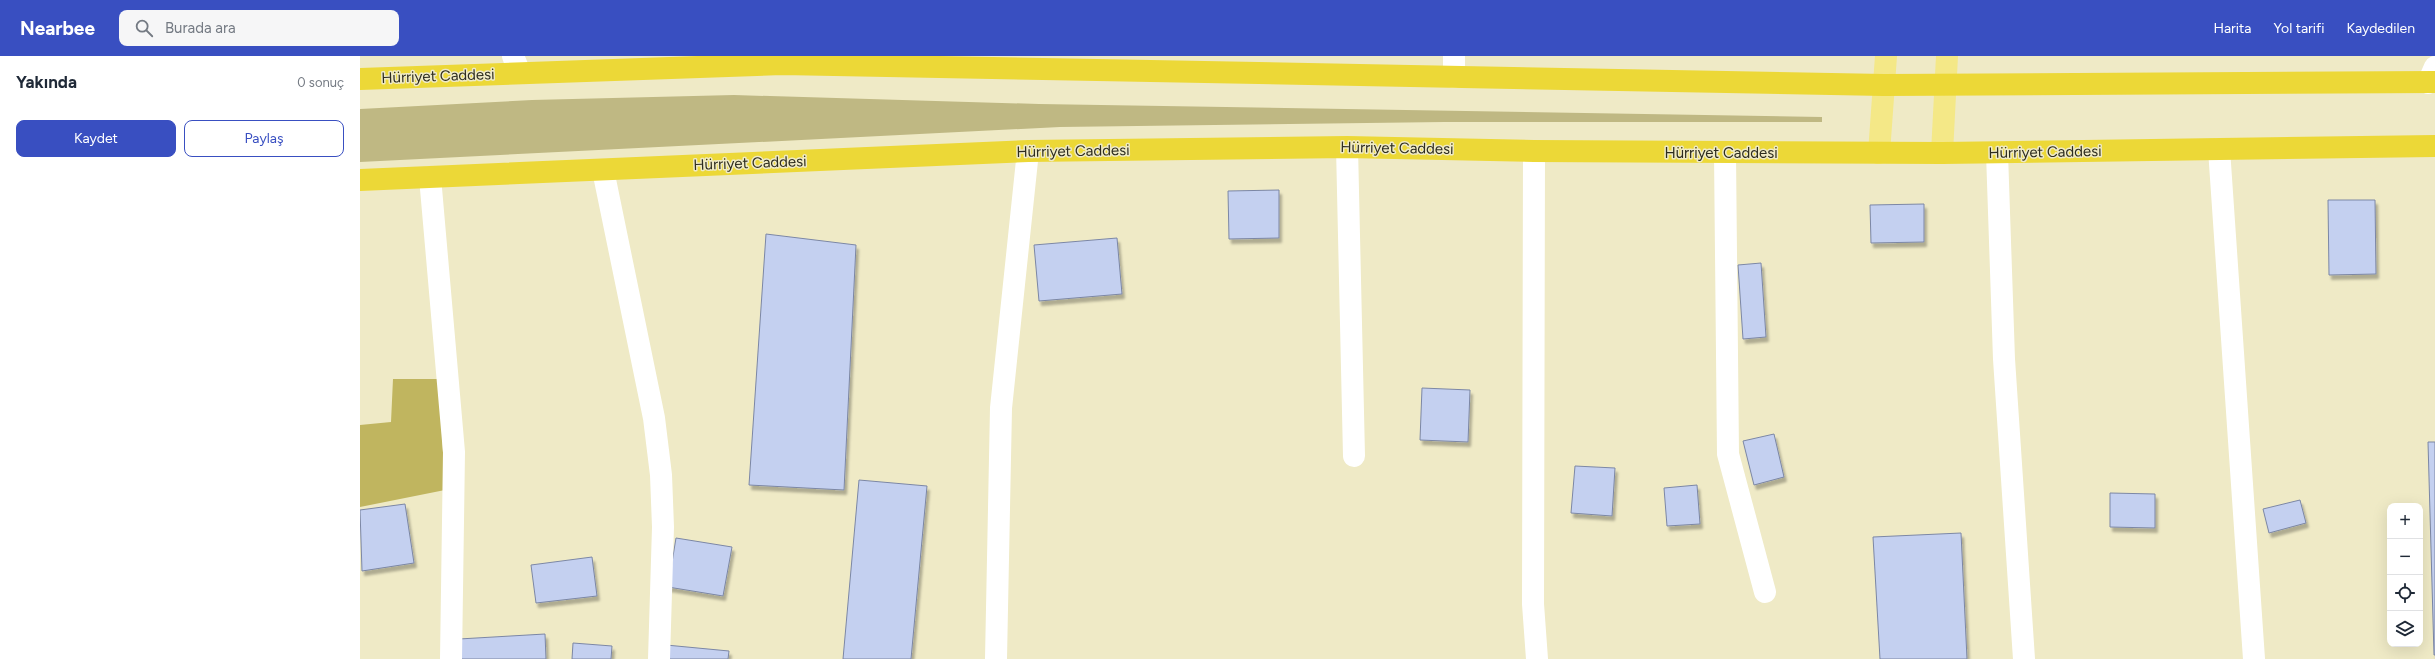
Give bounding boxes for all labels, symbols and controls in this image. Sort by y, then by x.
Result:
search box [119,10,399,46]
text: Nearbee [20,17,95,40]
icon: search [133,17,155,39]
text: Burada ara [165,19,236,37]
text: Harita [2213,20,2251,37]
text: Yol tarifi [2273,20,2325,37]
text: Kaydedilen [2347,20,2415,37]
street label: Hürriyet Caddesi [381,65,495,87]
text: Yakında [16,72,77,92]
text: 0 sonuç [297,75,344,90]
button: Kaydet [16,120,176,157]
button: Paylaş [184,120,344,157]
street label: Hürriyet Caddesi [1340,138,1454,158]
street label: Hürriyet Caddesi [1016,141,1130,161]
street label: Hürriyet Caddesi [1988,142,2102,162]
street label: Hürriyet Caddesi [1664,144,1778,162]
street label: Hürriyet Caddesi [693,152,807,174]
map controls [2387,503,2423,647]
button: + [2387,503,2423,539]
button: − [2387,539,2423,575]
button: locate [2387,575,2423,611]
button: layers [2387,611,2423,647]

